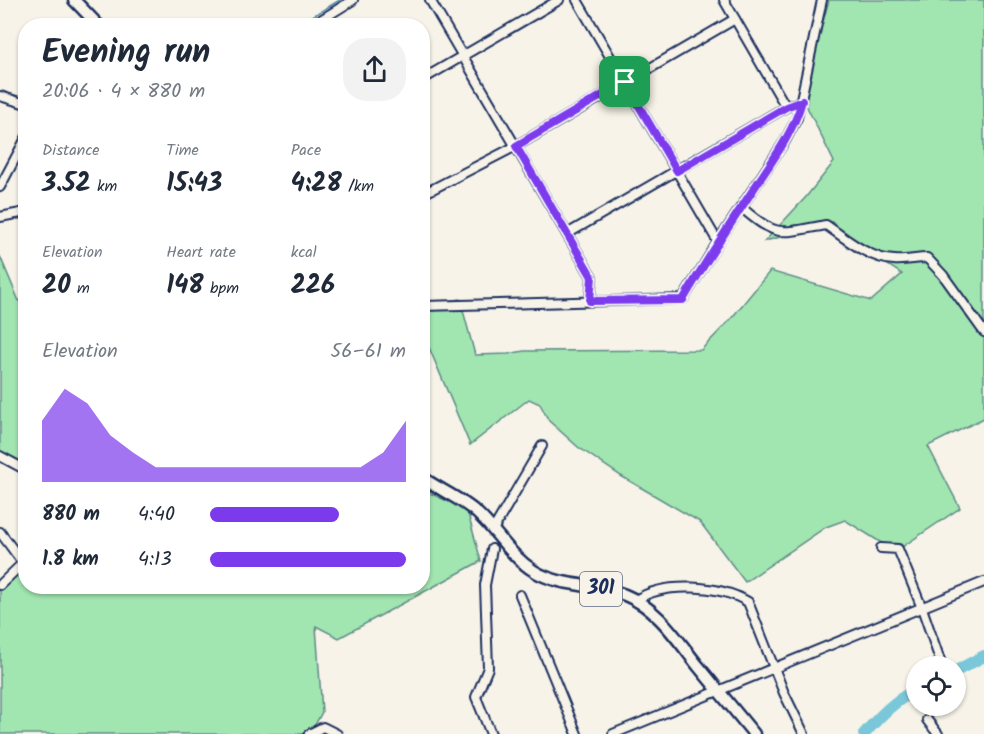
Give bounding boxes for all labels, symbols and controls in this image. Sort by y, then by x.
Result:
text: Evening run [42,27,210,80]
button: share [343,38,406,101]
pin [599,56,650,107]
icon: arrive [608,65,641,98]
text: 20:06 · 4 × 880 m [42,76,205,108]
text: Distance [42,138,100,163]
text: Time [166,138,199,163]
text: Pace [291,138,321,163]
text: 3.52 [42,163,91,205]
text: 15:43 [166,163,222,205]
text: 4:28 [291,163,342,205]
text: km [91,174,117,199]
text: /km [342,174,374,199]
text: Elevation [42,240,103,265]
text: Heart rate [166,240,236,265]
text: kcal [291,240,317,265]
text: 20 [42,265,71,307]
text: 148 [166,265,204,307]
text: 226 [291,265,335,307]
text: m [71,276,90,301]
text: bpm [204,276,239,301]
text: Elevation [42,336,118,368]
text: 56–61 m [331,336,406,368]
text: 880 m [42,499,100,531]
text: 4:40 [138,499,175,531]
text: 1.8 km [42,544,99,576]
text: 4:13 [138,544,172,576]
road number: 301 [580,572,622,606]
map controls [906,656,966,716]
button: locate [906,656,966,716]

